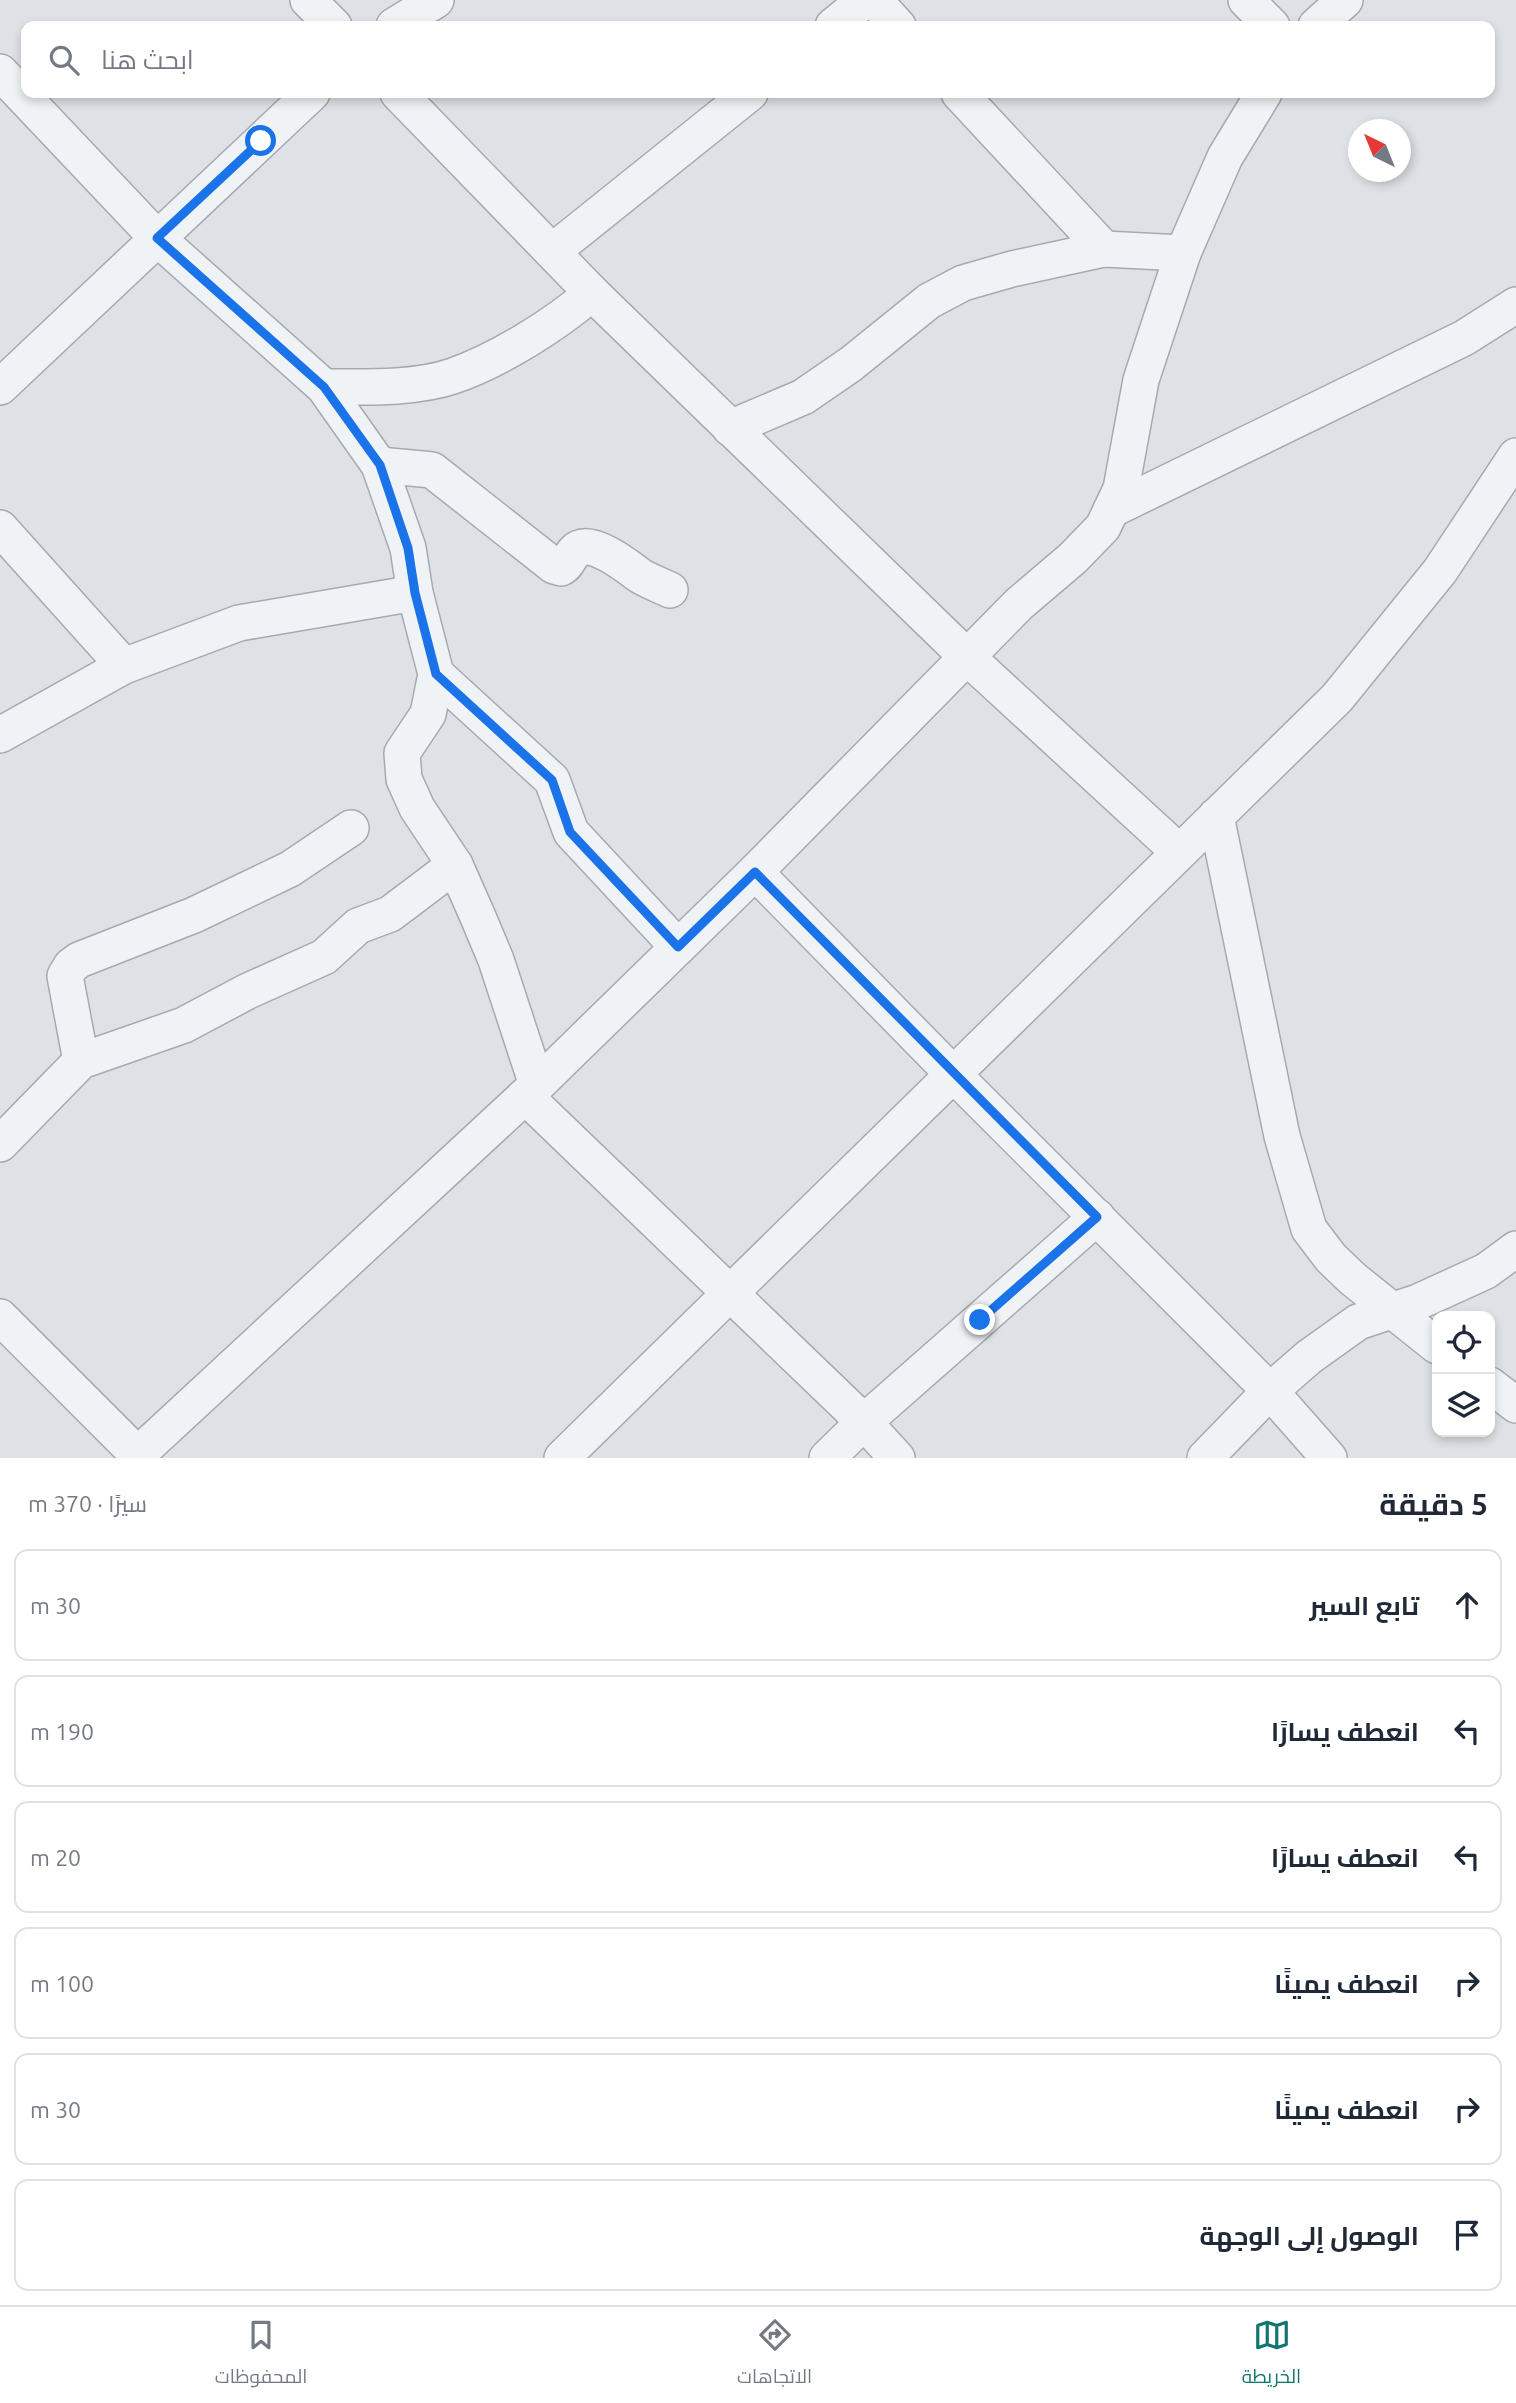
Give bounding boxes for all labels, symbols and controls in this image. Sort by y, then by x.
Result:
search box [21,21,1495,98]
icon: search [45,41,83,79]
text: ابحث هنا [101,45,194,74]
north arrow [1348,119,1411,182]
route start [245,125,276,156]
route end [964,1304,995,1335]
map controls [1432,1311,1495,1437]
button: locate [1432,1311,1495,1374]
button: layers [1432,1374,1495,1437]
text: 5 دقيقة [1379,1487,1488,1521]
text: سيرًا · 370 m [28,1491,147,1516]
icon: ahead [1448,1586,1486,1624]
text: تابع السير [1309,1591,1419,1620]
text: 30 m [30,1593,81,1618]
icon: left [1448,1712,1486,1750]
text: انعطف يسارًا [1271,1717,1419,1746]
text: 190 m [30,1719,94,1744]
icon: left [1448,1838,1486,1876]
text: انعطف يسارًا [1271,1843,1419,1872]
text: 20 m [30,1845,81,1870]
icon: right [1448,1964,1486,2002]
text: انعطف يمينًا [1274,1969,1419,1998]
text: 100 m [30,1971,94,1996]
icon: right [1448,2090,1486,2128]
text: انعطف يمينًا [1274,2095,1419,2124]
text: 30 m [30,2097,81,2122]
icon: arrive [1448,2216,1486,2254]
text: الوصول إلى الوجهة [1200,2221,1419,2250]
tab: المحفوظات [215,2316,307,2394]
tab: الاتجاهات [737,2316,812,2394]
tab: الخريطة [1242,2316,1301,2394]

